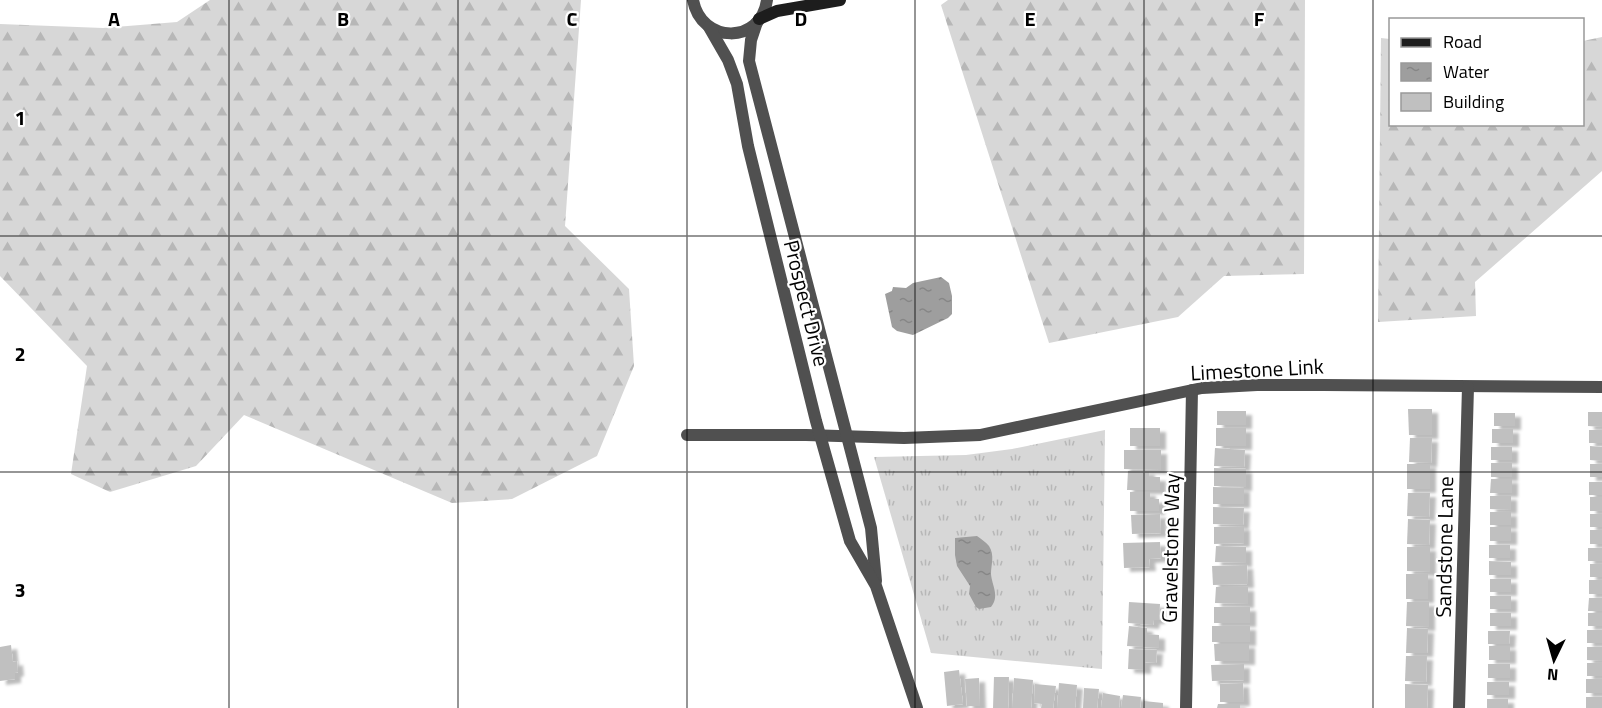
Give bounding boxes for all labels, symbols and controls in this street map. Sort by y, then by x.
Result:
text: A [108,3,120,34]
text: B [337,3,349,34]
text: C [567,3,578,34]
text: D [795,3,807,34]
text: E [1024,3,1036,34]
text: F [1254,3,1265,34]
legend [1389,18,1584,126]
text: Road [1443,28,1482,55]
text: Water [1443,58,1489,85]
text: Building [1443,88,1504,115]
text: 1 [14,102,26,133]
street label: Prospect Drive [776,236,838,370]
text: 2 [14,338,26,369]
street label: Limestone Link [1189,350,1325,388]
street label: Gravelstone Way [1153,473,1187,623]
street label: Sandstone Lane [1427,476,1461,618]
text: 3 [14,574,26,605]
north arrow [1524,630,1584,690]
text: N [1546,663,1559,687]

